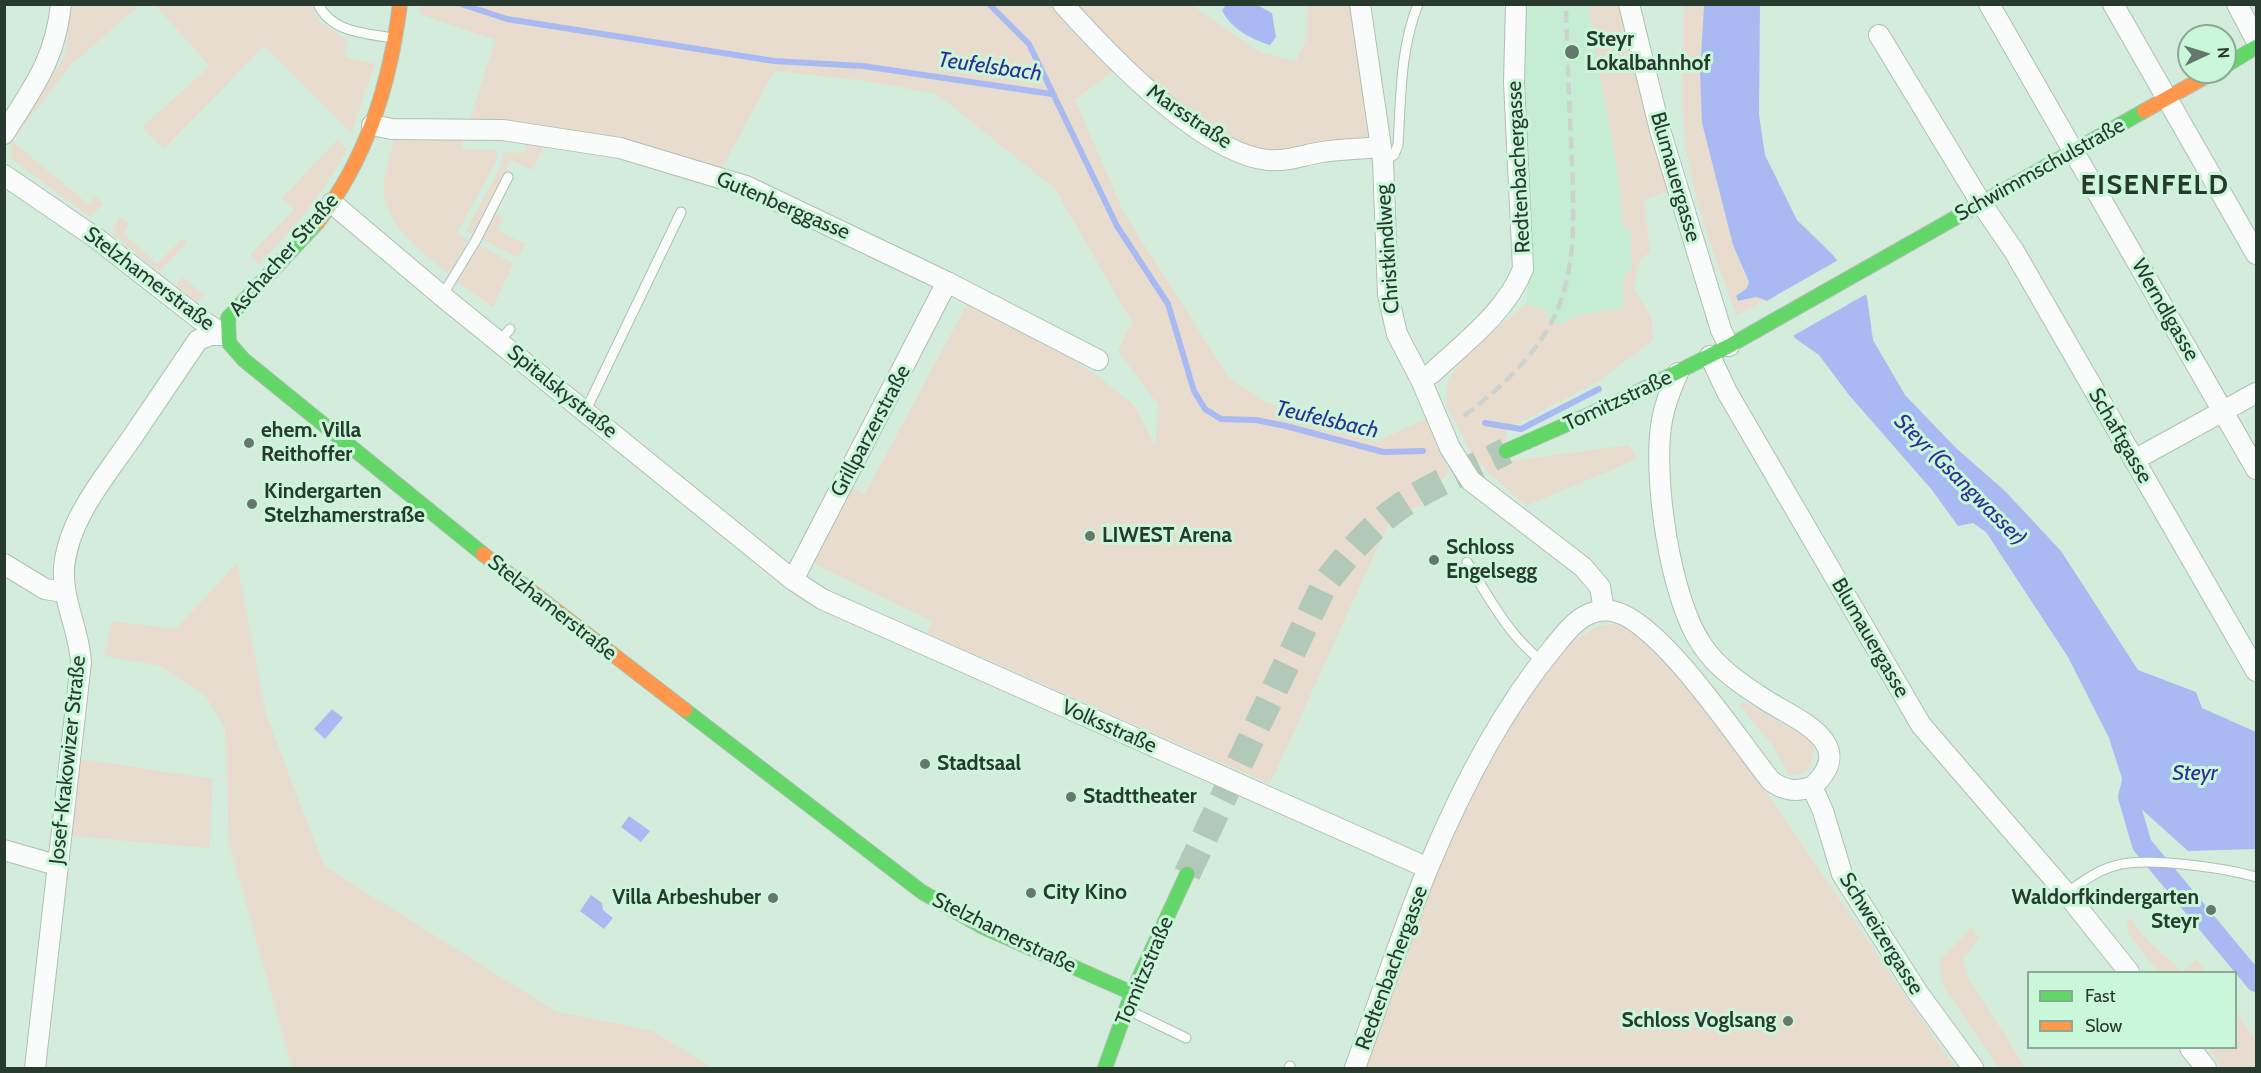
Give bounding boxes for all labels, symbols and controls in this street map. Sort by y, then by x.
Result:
north arrow [2177,24,2237,84]
place label: Steyr Lokalbahnhof [1586,27,1711,77]
marker: Steyr Lokalbahnhof [1563,43,1581,61]
water label: Teufelsbach [936,47,1044,87]
text: N [2214,47,2233,59]
street label: Marsstraße [1142,79,1236,155]
street label: Redtenbachergasse [1502,80,1536,254]
street label: Blumauergasse [1644,109,1706,245]
street label: Schwimmschulstraße [1951,113,2129,227]
street label: Gutenberggasse [712,167,854,245]
district label: EISENFELD [2081,170,2229,202]
street label: Christkindlweg [1371,183,1405,315]
street label: Aschacher Straße [224,189,344,321]
street label: Stelzhamerstraße [79,222,219,336]
street label: Werndlgasse [2126,255,2204,365]
street label: Spitalskystraße [502,340,622,444]
street label: Grillparzerstraße [826,361,916,501]
street label: Tomitzstraße [1560,365,1676,437]
street label: Schaftgasse [2083,384,2157,488]
water label: Teufelsbach [1273,395,1381,445]
water label: Steyr (Gsangwasser) [1888,408,2032,552]
place label: ehem. Villa Reithoffer [261,418,361,468]
marker: ehem. Villa Reithoffer [242,436,256,450]
place label: Kindergarten Stelzhamerstraße [264,479,425,529]
marker: Kindergarten Stelzhamerstraße [245,497,259,511]
place label: LIWEST Arena [1102,523,1232,549]
marker: LIWEST Arena [1083,529,1097,543]
place label: Schloss Engelsegg [1446,535,1537,585]
street label: Stelzhamerstraße [482,550,622,666]
marker: Schloss Engelsegg [1427,553,1441,567]
street label: Blumauergasse [1826,574,1914,702]
street label: Josef-Krakowizer Straße [44,654,92,866]
street label: Volksstraße [1058,695,1160,759]
place label: Stadtsaal [937,751,1021,777]
marker: Stadtsaal [918,757,932,771]
water label: Steyr [2172,761,2218,787]
place label: Stadttheater [1083,784,1197,810]
marker: Stadttheater [1064,790,1078,804]
street label: Schweizergasse [1834,868,1928,1000]
place label: City Kino [1043,880,1127,906]
street label: Redtenbachergasse [1351,883,1433,1053]
place label: Villa Arbeshuber [612,885,761,911]
place label: Waldorfkindergarten Steyr [2012,885,2199,935]
marker: City Kino [1024,886,1038,900]
street label: Stelzhamerstraße [928,887,1080,979]
marker: Villa Arbeshuber [766,891,780,905]
marker: Waldorfkindergarten Steyr [2204,903,2218,917]
street label: Tomitzstraße [1111,913,1179,1029]
legend [2027,971,2237,1049]
text: Fast [2085,985,2116,1007]
place label: Schloss Voglsang [1621,1008,1776,1034]
marker: Schloss Voglsang [1781,1014,1795,1028]
text: Slow [2085,1015,2122,1037]

